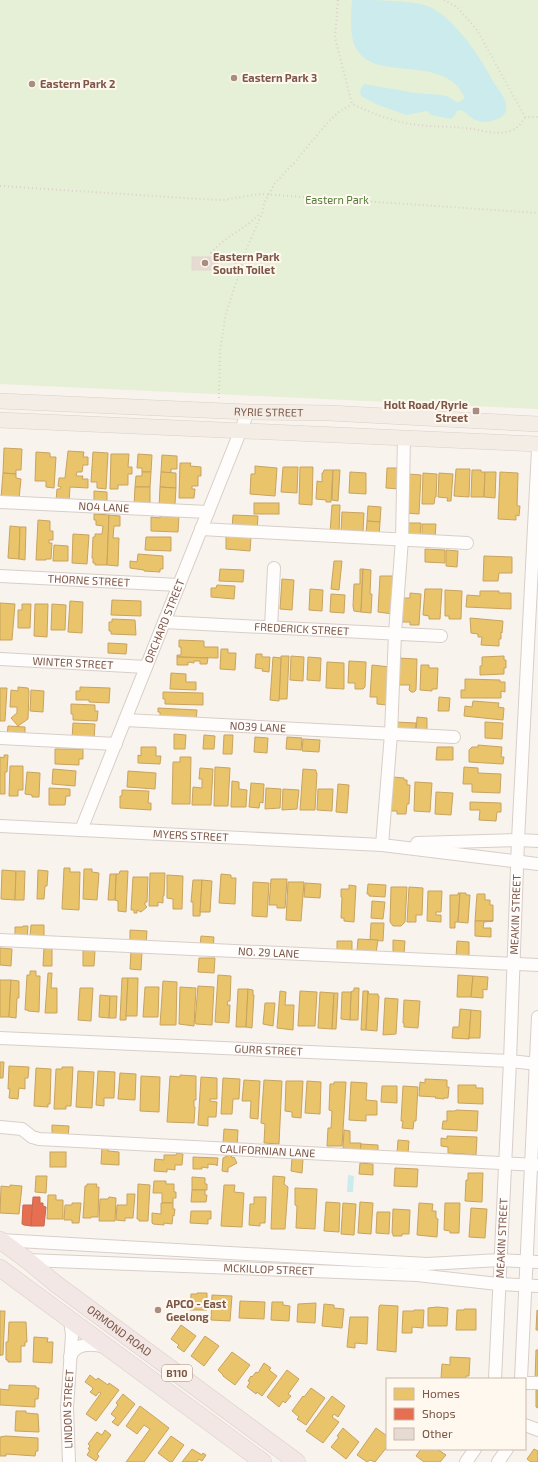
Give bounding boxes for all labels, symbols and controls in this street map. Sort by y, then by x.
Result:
place label: Eastern Park 3 [242,71,317,84]
marker: Eastern Park 3 [229,73,239,83]
place label: Eastern Park 2 [40,77,115,90]
marker: Eastern Park 2 [27,79,37,89]
park label: Eastern Park [305,193,369,206]
place label: Eastern Park South Toilet [213,250,281,276]
marker: Eastern Park South Toilet [200,258,210,268]
place label: Holt Road/Ryrie Street [384,398,468,424]
street label: RYRIE STREET [234,404,304,419]
marker: Holt Road/Ryrie Street [471,406,481,416]
street label: NO4 LANE [78,499,130,514]
street label: THORNE STREET [47,571,131,589]
street label: ORCHARD STREET [141,576,187,665]
street label: FREDERICK STREET [254,620,350,637]
street label: WINTER STREET [32,654,114,671]
street label: NO39 LANE [229,718,286,734]
street label: MYERS STREET [153,827,229,843]
street label: MEAKIN STREET [507,873,523,955]
street label: NO. 29 LANE [238,944,300,960]
street label: GURR STREET [234,1042,304,1058]
street label: CALIFORNIAN LANE [219,1141,316,1159]
street label: MEAKIN STREET [493,1197,510,1279]
street label: MCKILLOP STREET [223,1261,315,1277]
place label: APCO - East Geelong [166,1297,227,1323]
street label: ORMOND ROAD [85,1302,154,1358]
marker: APCO - East Geelong [153,1305,163,1315]
road number: B110 [162,1365,192,1381]
street label: LINDON STREET [60,1368,76,1449]
legend [386,1378,526,1450]
text: Homes [422,1386,460,1400]
text: Shops [422,1406,456,1420]
text: Other [422,1426,453,1440]

